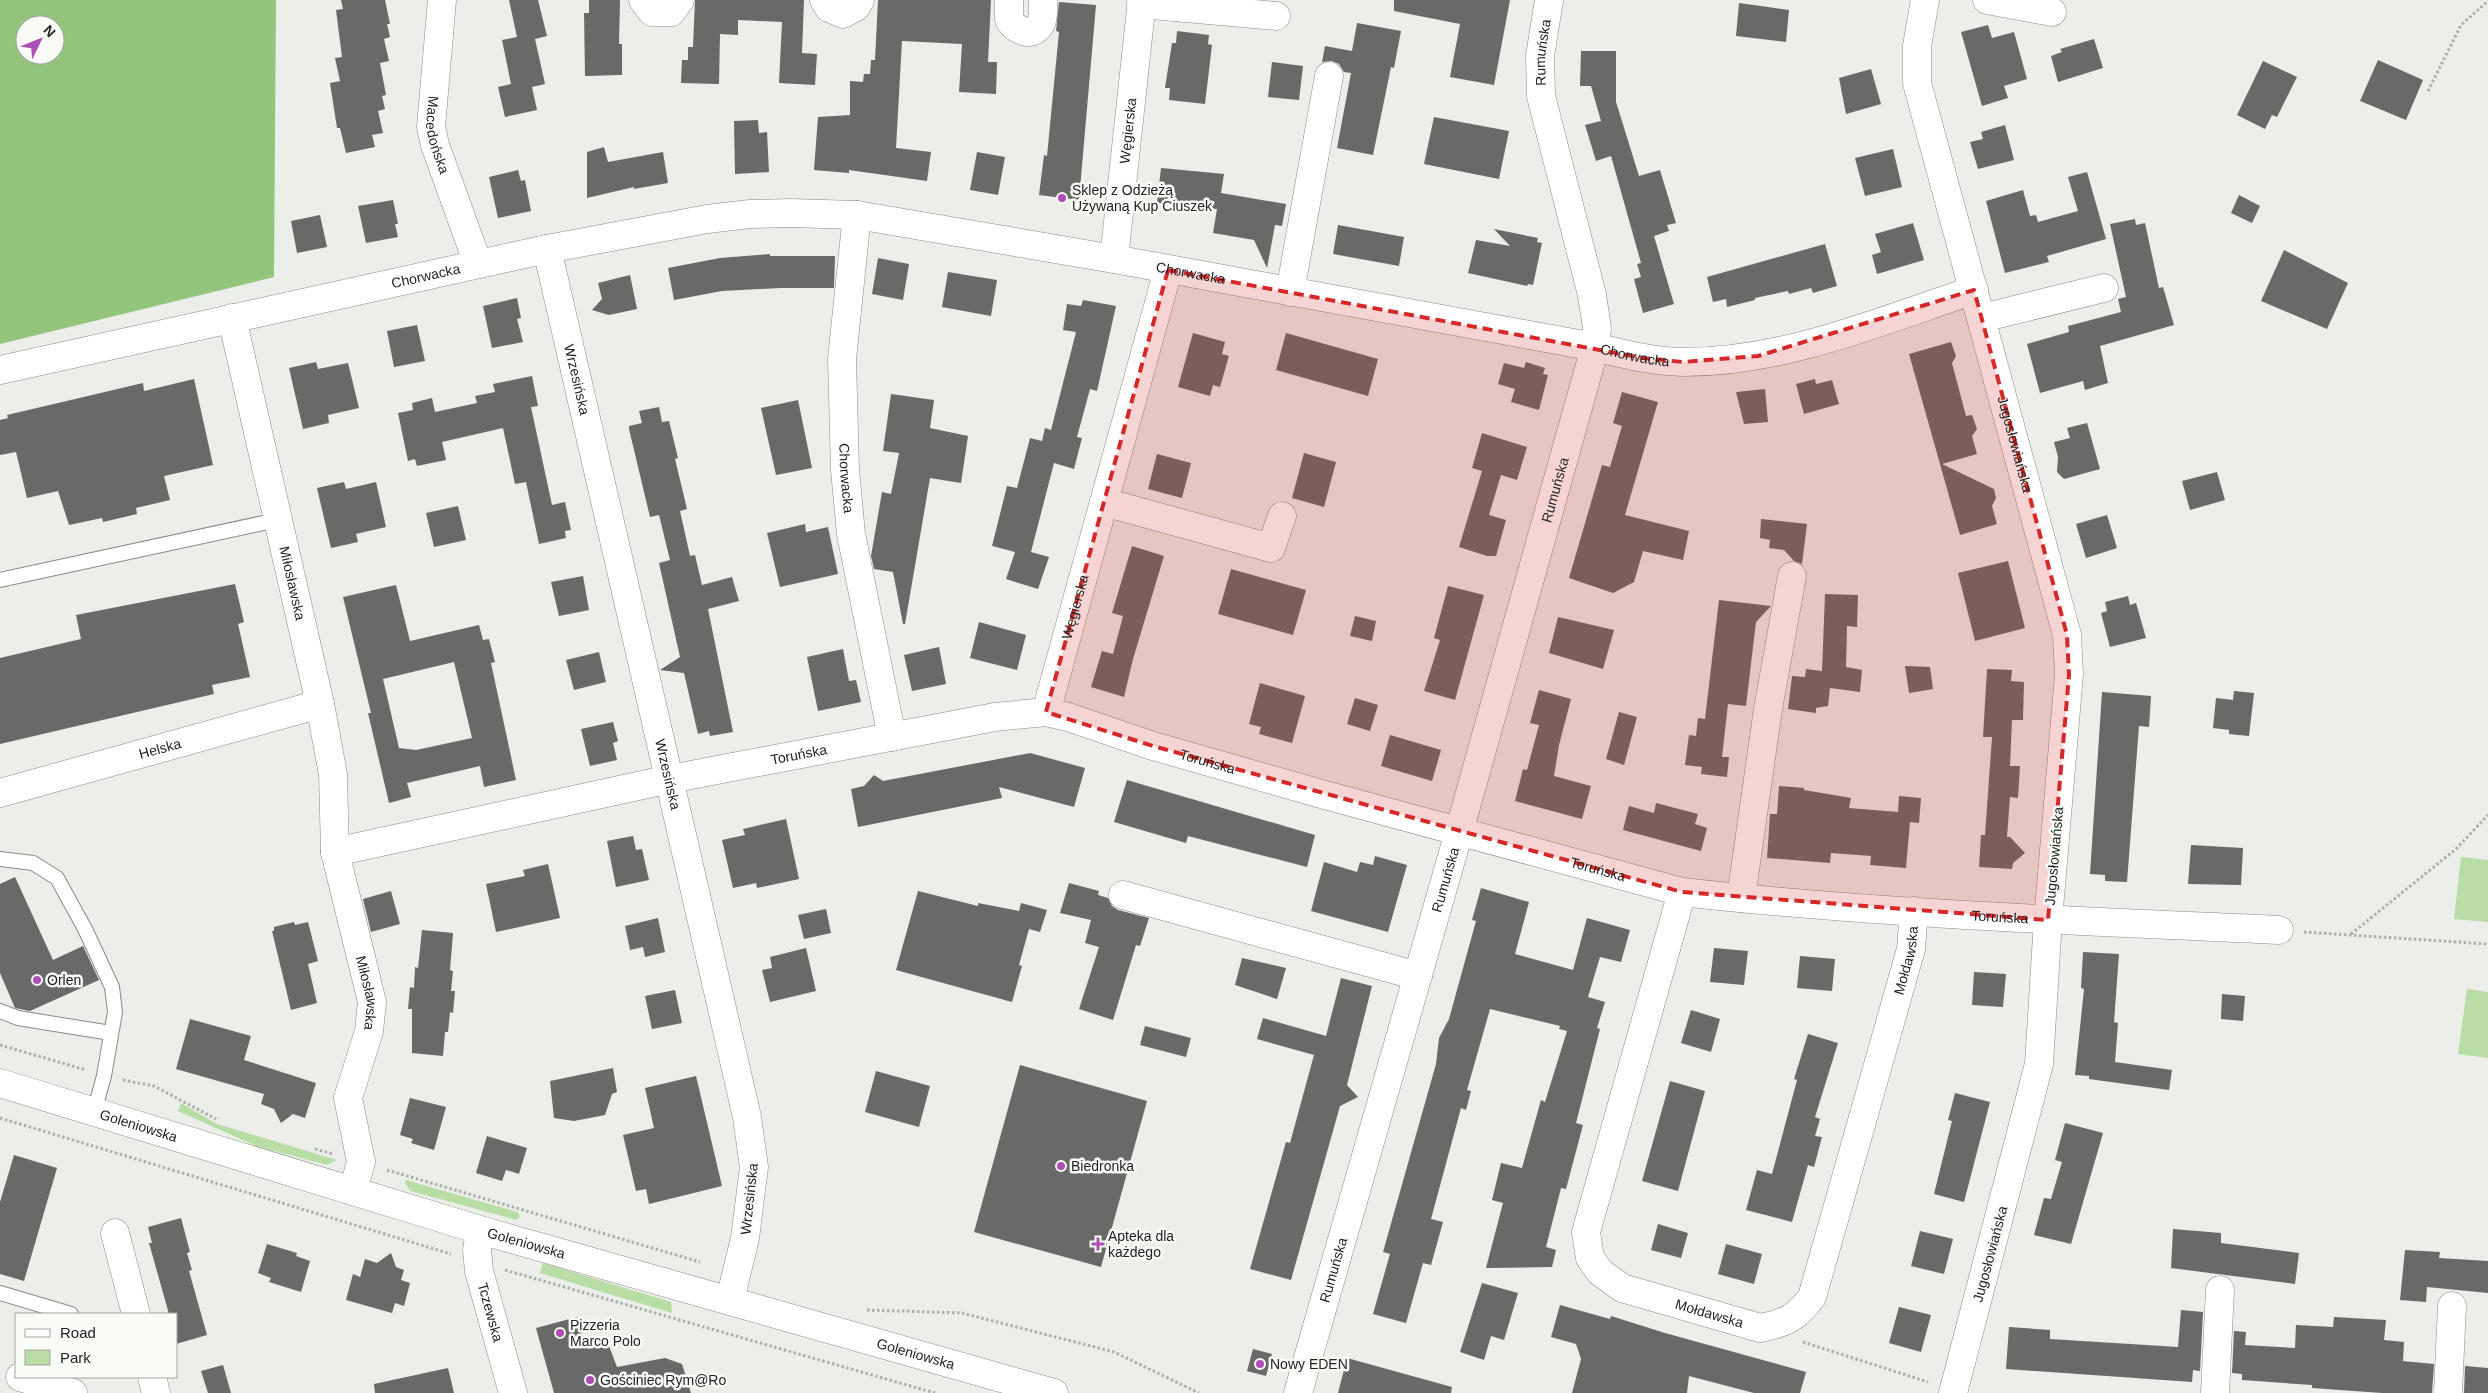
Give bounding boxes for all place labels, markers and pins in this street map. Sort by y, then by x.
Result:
place label: Sklep z Odzieżą Używaną Kup Ciuszek [1072,182,1213,214]
marker: Sklep z Odzieżą Używaną Kup Ciuszek [1056,192,1068,204]
place label: Orlen [47,972,81,988]
marker: Orlen [31,974,43,986]
place label: Biedronka [1071,1158,1134,1174]
marker: Biedronka [1055,1160,1067,1172]
place label: Apteka dla każdego [1108,1228,1174,1260]
marker: Apteka dla każdego [1092,1238,1104,1250]
place label: Pizzeria Marco Polo [570,1317,641,1349]
marker: Pizzeria Marco Polo [554,1327,566,1339]
place label: Nowy EDEN [1270,1356,1348,1372]
marker: Nowy EDEN [1254,1358,1266,1370]
place label: Gościniec Rym@Ro [600,1372,726,1388]
marker: Gościniec Rym@Ro [584,1374,596,1386]

